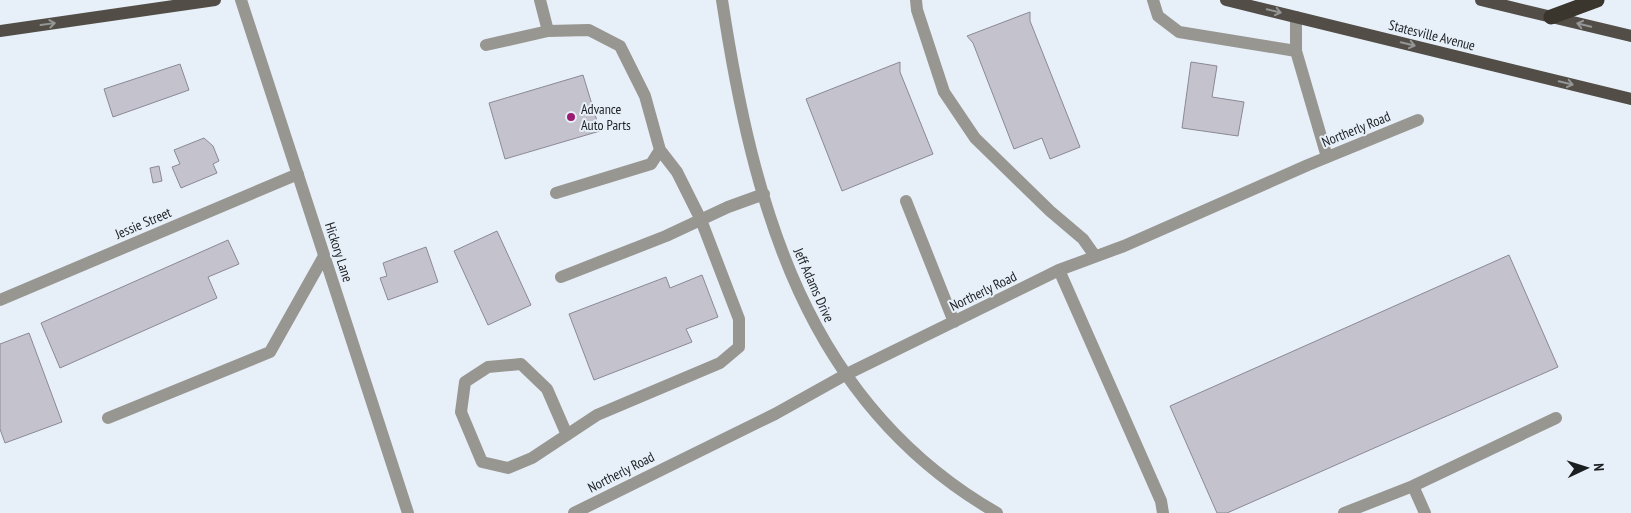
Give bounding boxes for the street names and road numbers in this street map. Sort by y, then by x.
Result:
street label: Statesville Avenue [1387,16,1477,54]
street label: Northerly Road [1319,107,1393,151]
street label: Jessie Street [111,203,174,243]
street label: Hickory Lane [321,220,357,284]
street label: Jeff Adams Drive [789,244,838,325]
street label: Northerly Road [947,267,1019,315]
street label: Northerly Road [585,448,657,496]

